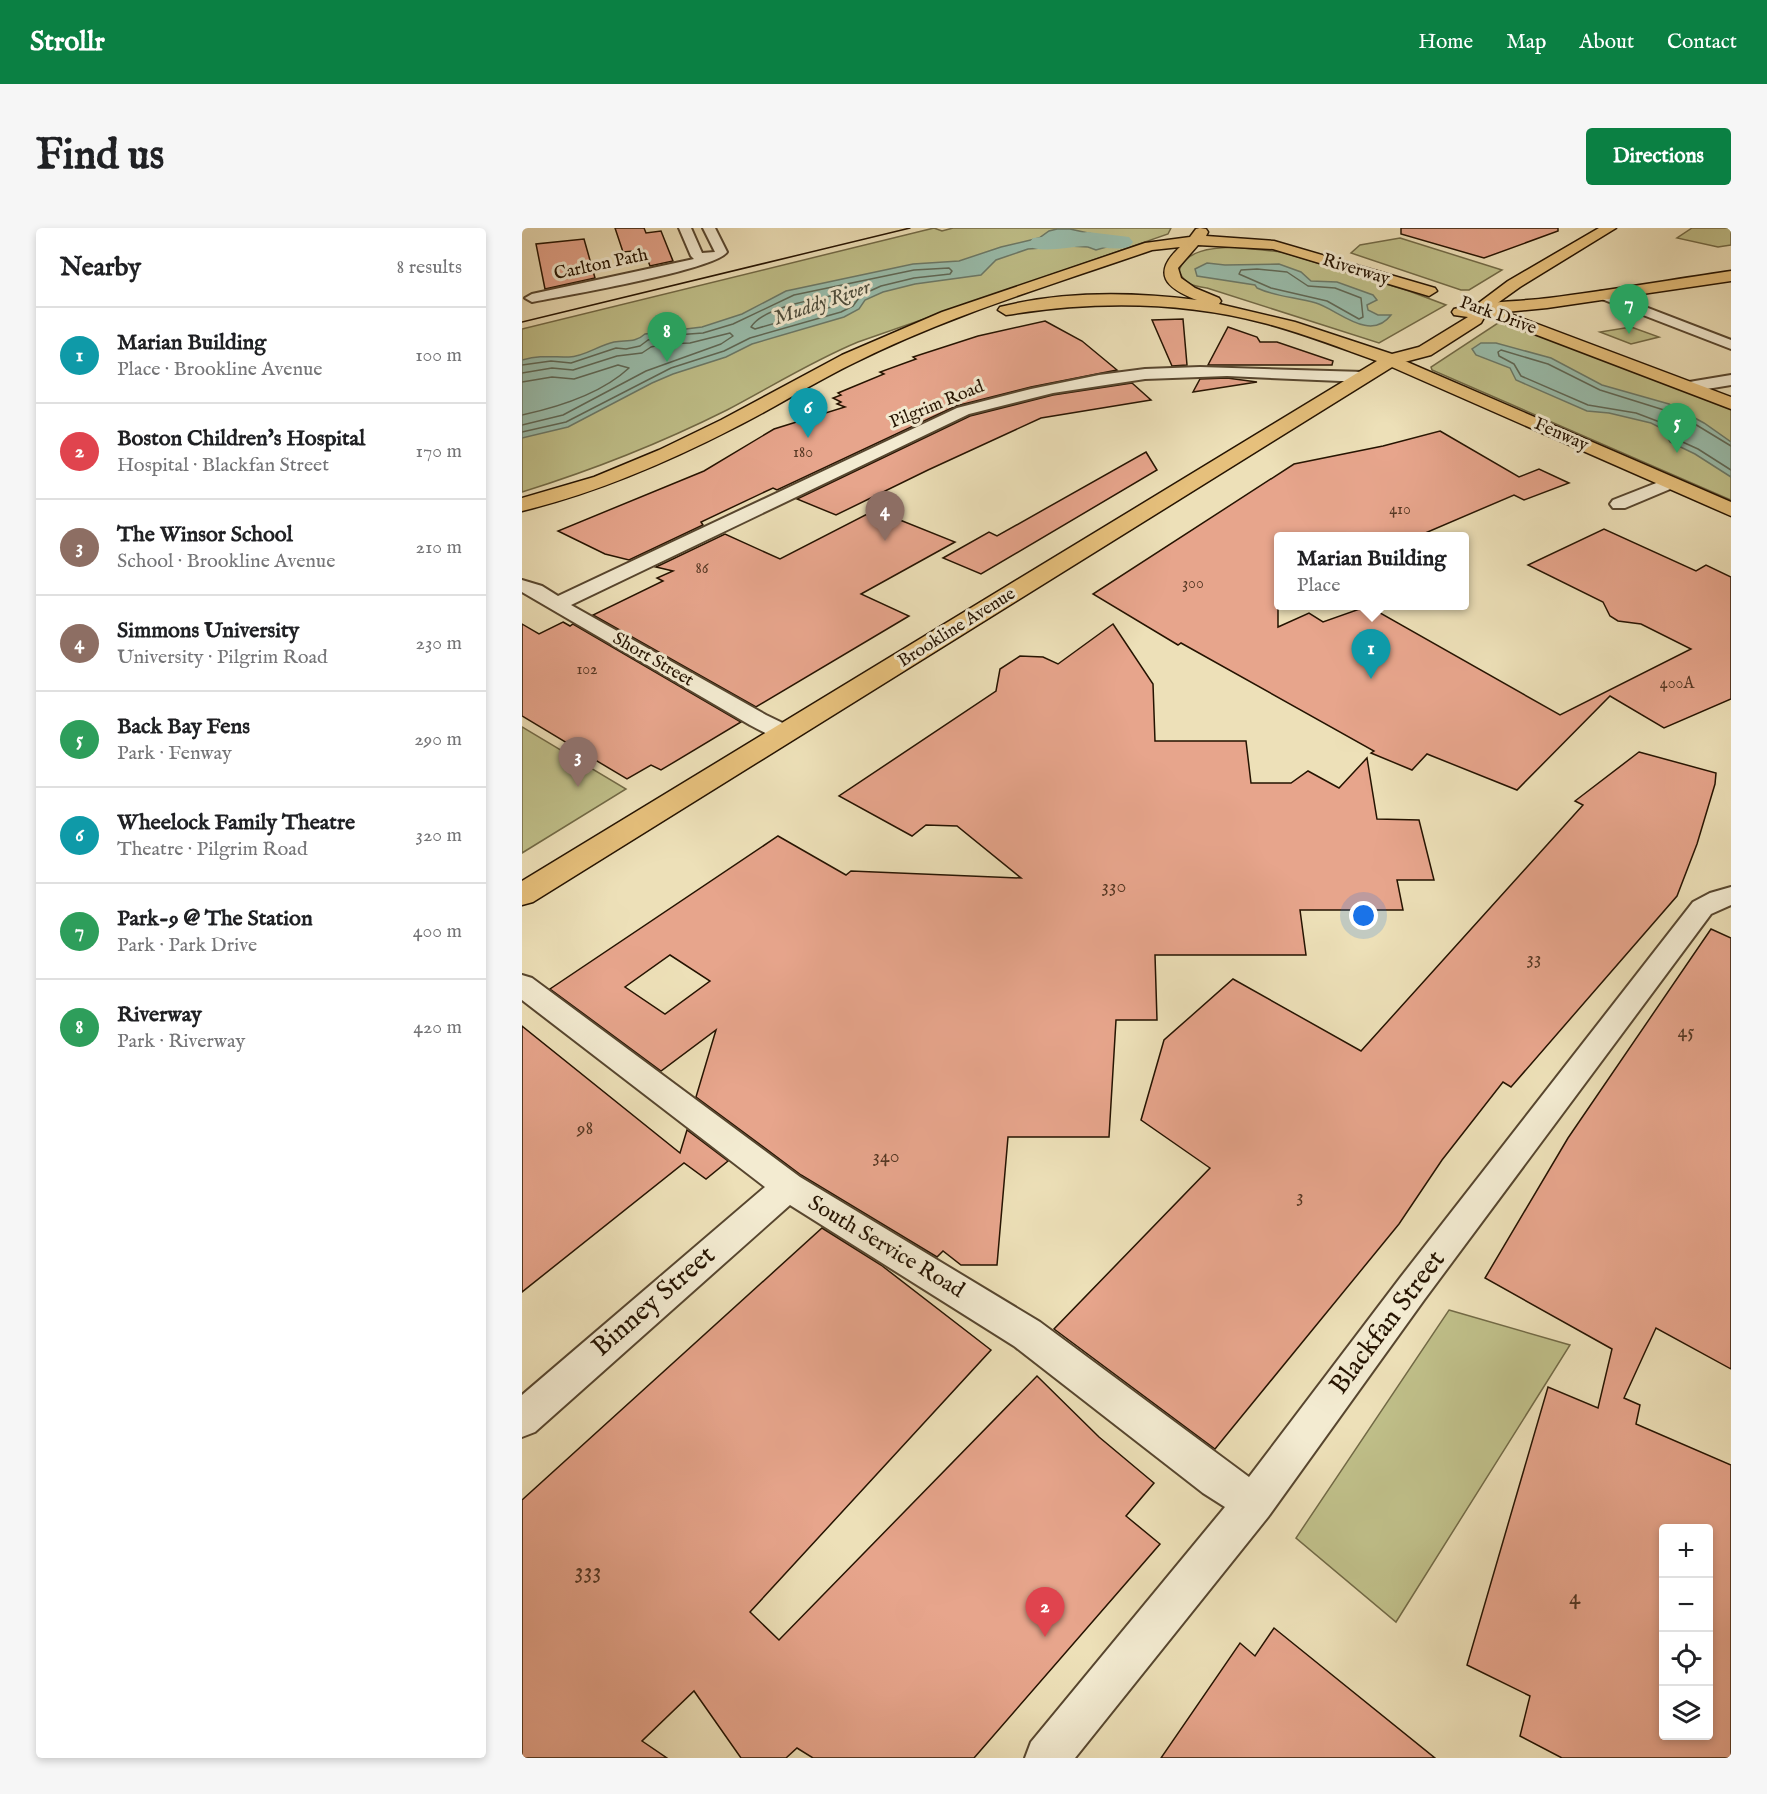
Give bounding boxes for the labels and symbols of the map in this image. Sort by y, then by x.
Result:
street label: Carlton Path [552,244,650,286]
street label: Riverway [1319,249,1393,291]
water label: Muddy River [770,274,875,331]
pin: 7 [1610,285,1648,334]
street label: Park Drive [1456,291,1540,341]
pin: 8 [648,312,686,362]
street label: Pilgrim Road [886,375,988,434]
pin: 6 [788,388,828,438]
pin: 5 [1658,404,1696,453]
street label: Fenway [1530,413,1592,457]
house number: 180 [793,443,813,463]
pin: 4 [866,492,904,541]
house number: 410 [1389,500,1411,520]
house number: 86 [695,559,709,579]
house number: 300 [1182,574,1204,594]
street label: Brookline Avenue [894,583,1020,673]
street label: Short Street [608,628,698,692]
pin: 1 [1352,630,1390,679]
house number: 102 [576,660,598,680]
house number: 400A [1660,674,1695,694]
pin: 3 [558,738,598,787]
house number: 330 [1102,874,1126,899]
your location [1349,901,1378,930]
house number: 33 [1527,946,1541,971]
house number: 45 [1678,1019,1694,1044]
house number: 98 [576,1116,593,1141]
house number: 340 [872,1144,900,1169]
house number: 3 [1296,1184,1304,1209]
street label: South Service Road [803,1189,970,1305]
street label: Binney Street [585,1239,723,1365]
street label: Blackfan Street [1323,1244,1453,1402]
house number: 333 [575,1556,601,1587]
house number: 4 [1569,1582,1581,1613]
pin: 2 [1026,1588,1064,1637]

